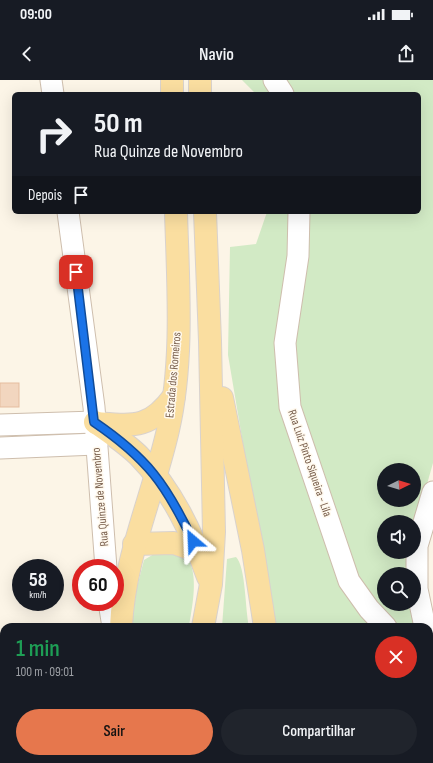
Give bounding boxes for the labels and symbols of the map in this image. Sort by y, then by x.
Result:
pin [59,255,93,289]
street label: Estrada dos Romeiros [162,331,185,419]
street label: Rua Luiz Pinto Siqueira - Lila [284,408,335,519]
street label: Rua Quinze de Novembro [89,447,112,547]
north arrow [377,463,421,507]
position arrow [172,520,214,562]
speed limit sign: 60 [72,559,124,611]

